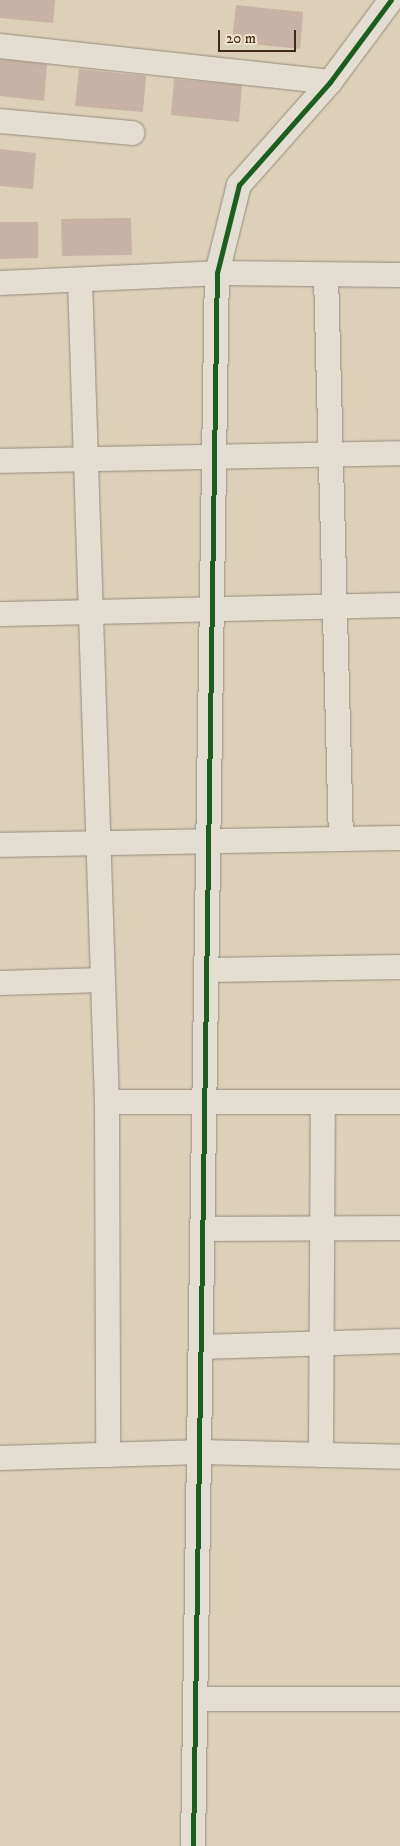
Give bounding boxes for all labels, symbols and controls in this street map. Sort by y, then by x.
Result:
scale bar [220,20,298,52]
text: 20 m [226,29,256,48]

